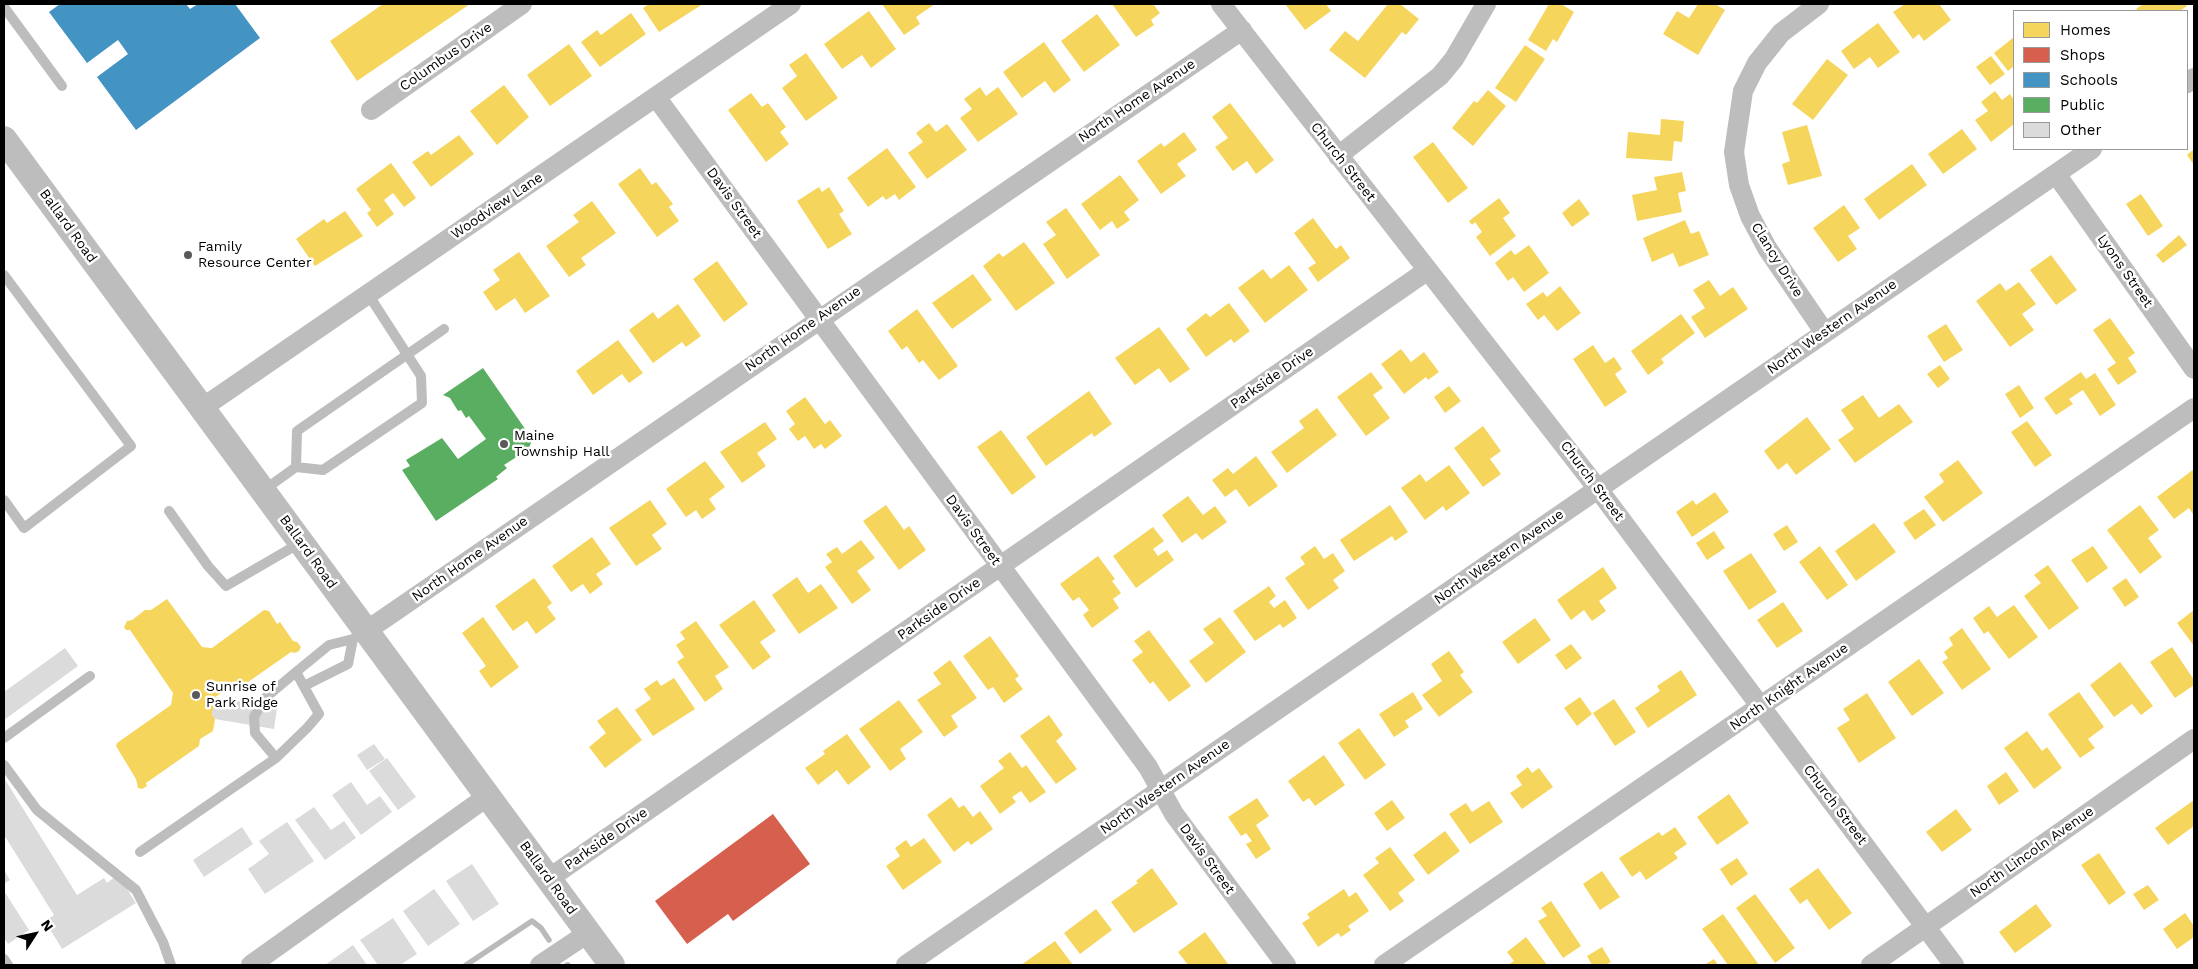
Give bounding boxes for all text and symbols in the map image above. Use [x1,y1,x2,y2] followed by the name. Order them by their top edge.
[2013,10,2188,150] legend
[397,19,495,95] street label: Columbus Drive
[2060,21,2111,39] text: Homes
[2060,46,2105,64] text: Shops
[1075,56,1199,146] street label: North Home Avenue
[2060,71,2118,89] text: Schools
[2060,96,2105,114] text: Public
[1307,119,1379,205] street label: Church Street
[2060,121,2102,139] text: Other
[703,164,765,242] street label: Davis Street
[448,169,546,243] street label: Woodview Lane
[36,186,100,266] street label: Ballard Road
[1747,220,1807,300] street label: Clancy Drive
[2094,231,2156,311] street label: Lyons Street
[198,239,312,272] place label: Family Resource Center
[182,249,194,261] marker: Family Resource Center
[1764,276,1900,378] street label: North Western Avenue
[742,283,864,375] street label: North Home Avenue
[1227,343,1317,413] street label: Parkside Drive
[514,428,609,461] place label: Maine Township Hall
[498,438,510,450] marker: Maine Township Hall
[1556,438,1628,524] street label: Church Street
[942,491,1004,569] street label: Davis Street
[1431,506,1567,608] street label: North Western Avenue
[276,512,340,592] street label: Ballard Road
[409,513,531,605] street label: North Home Avenue
[894,574,984,644] street label: Parkside Drive
[1726,640,1852,734] street label: North Knight Avenue
[206,679,278,712] place label: Sunrise of Park Ridge
[190,689,202,701] marker: Sunrise of Park Ridge
[1097,736,1233,838] street label: North Western Avenue
[1799,762,1871,848] street label: Church Street
[1967,803,2097,901] street label: North Lincoln Avenue
[561,804,651,874] street label: Parkside Drive
[1176,820,1238,898] street label: Davis Street
[516,838,580,918] street label: Ballard Road
[10,909,60,959] north arrow
[38,917,57,934] text: N

